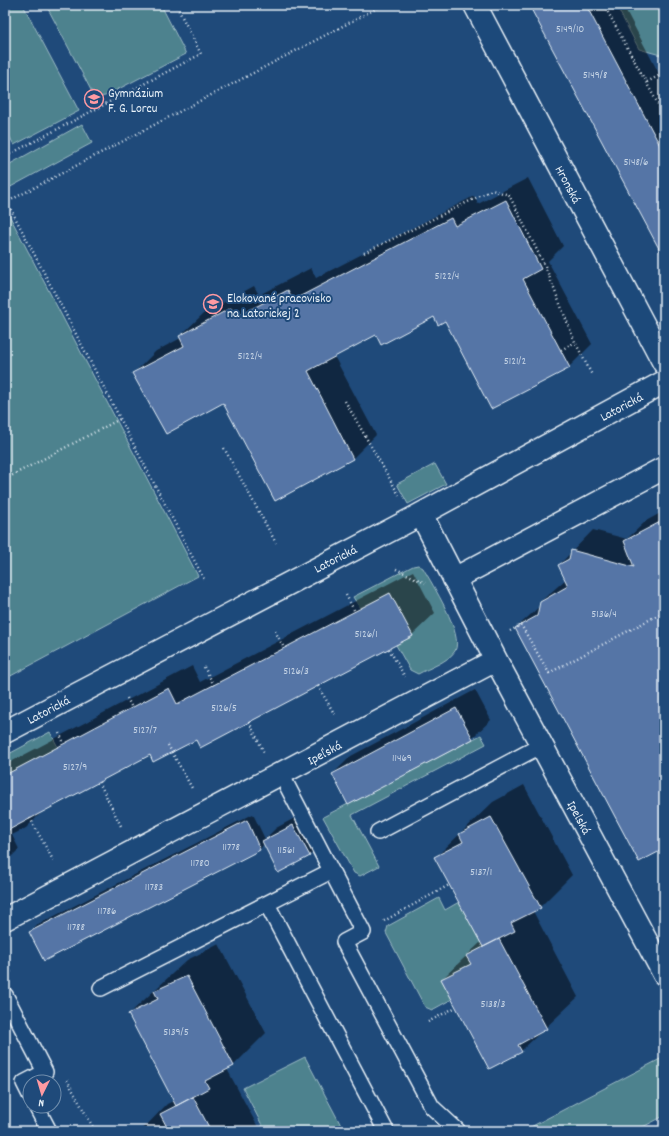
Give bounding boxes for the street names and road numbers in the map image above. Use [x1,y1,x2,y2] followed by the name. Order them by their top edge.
[549,163,585,208] street label: Hronská
[597,389,647,427] street label: Latorická
[311,541,362,579] street label: Latorická
[24,692,74,730] street label: Latorická
[305,737,346,771] street label: Ipeľská
[561,798,595,839] street label: Ipelská

